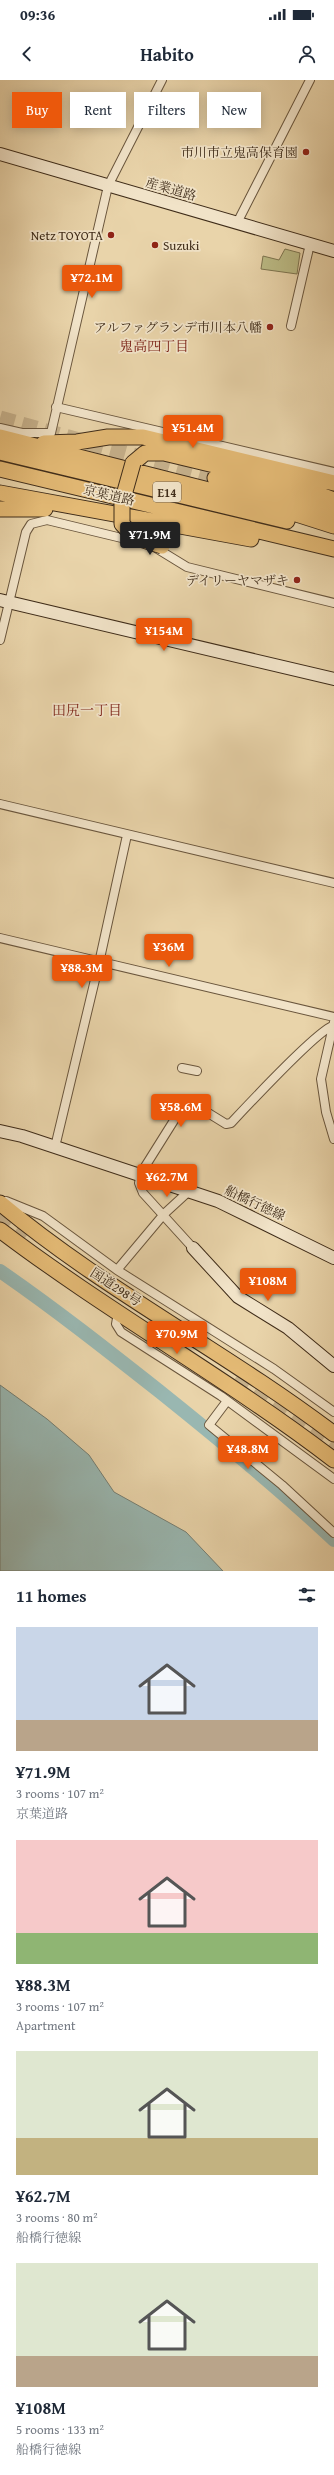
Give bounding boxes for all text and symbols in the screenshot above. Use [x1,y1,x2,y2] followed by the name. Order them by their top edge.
[20,4,55,25] text: 09:36
[140,41,194,68] text: Habito
[16,43,38,65] icon: back
[296,43,318,65] icon: person
[12,92,62,128] chip: Buy
[70,92,126,128] chip: Rent
[134,92,199,128] chip: Filters
[207,92,261,128] chip: New
[181,143,298,162] place label: 市川市立鬼高保育園
[301,147,311,157] marker: 市川市立鬼高保育園
[143,173,199,205] street label: 産業道路
[31,226,103,245] place label: Netz TOYOTA
[106,230,116,240] marker: Netz TOYOTA
[163,236,200,255] place label: Suzuki
[150,240,160,250] marker: Suzuki
[59,265,125,299] pin: ¥72.1M
[71,268,113,287] text: ¥72.1M
[94,318,262,337] place label: アルファグランデ市川本八幡
[265,322,275,332] marker: アルファグランデ市川本八幡
[119,336,189,356] district label: 鬼高四丁目
[160,415,226,449] pin: ¥51.4M
[172,418,214,437] text: ¥51.4M
[82,480,136,510] street label: 京葉道路
[153,482,181,502] road number: E14
[117,522,183,556] pin: ¥71.9M
[129,525,171,544] text: ¥71.9M
[186,571,289,590] place label: デイリーヤマザキ
[292,575,302,585] marker: デイリーヤマザキ
[136,618,192,652] pin: ¥154M
[145,621,183,640] text: ¥154M
[52,700,122,720] district label: 田尻一丁目
[145,934,193,968] pin: ¥36M
[153,937,185,956] text: ¥36M
[49,955,115,989] pin: ¥88.3M
[61,958,103,977] text: ¥88.3M
[148,1094,214,1128] pin: ¥58.6M
[160,1097,202,1116] text: ¥58.6M
[134,1164,200,1198] pin: ¥62.7M
[146,1167,188,1186] text: ¥62.7M
[222,1181,288,1225] street label: 船橋行徳線
[87,1263,145,1311] street label: 国道298号
[240,1268,296,1302] pin: ¥108M
[249,1271,287,1290] text: ¥108M
[144,1321,210,1355] pin: ¥70.9M
[156,1324,198,1343] text: ¥70.9M
[215,1436,281,1470] pin: ¥48.8M
[227,1439,269,1458] text: ¥48.8M
[16,1583,87,1608] text: 11 homes
[296,1584,318,1606] icon: filters
[131,1653,203,1725] icon: home
[16,1759,71,1784] text: ¥71.9M
[16,1784,104,1803] text: 3 rooms · 107 m²
[16,1804,68,1823] text: 京葉道路
[131,1866,203,1938] icon: home
[16,1972,71,1997] text: ¥88.3M
[16,1997,104,2016] text: 3 rooms · 107 m²
[16,2016,76,2035] text: Apartment
[131,2077,203,2149] icon: home
[16,2183,71,2208] text: ¥62.7M
[16,2208,98,2227] text: 3 rooms · 80 m²
[16,2228,81,2247] text: 船橋行徳線
[131,2289,203,2361] icon: home
[16,2395,66,2420] text: ¥108M
[16,2420,104,2439] text: 5 rooms · 133 m²
[16,2440,81,2459] text: 船橋行徳線

